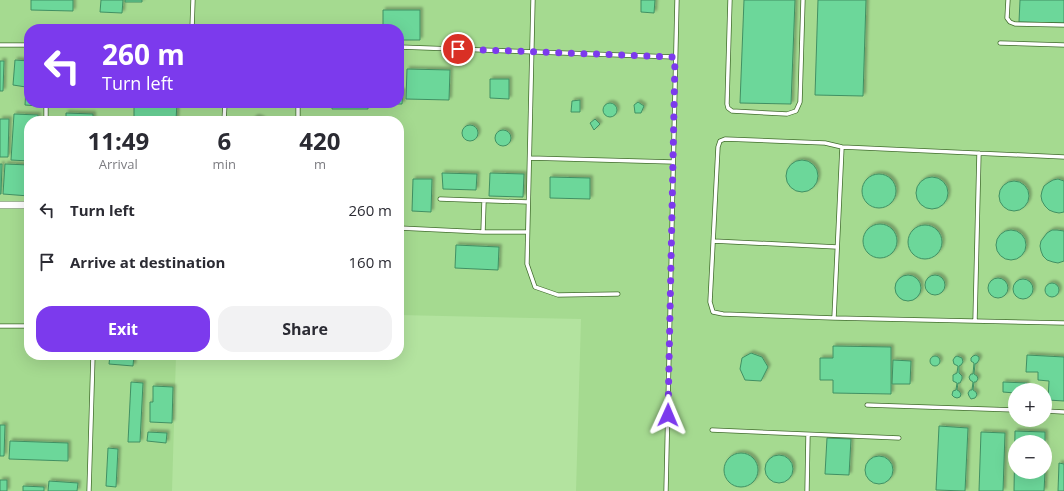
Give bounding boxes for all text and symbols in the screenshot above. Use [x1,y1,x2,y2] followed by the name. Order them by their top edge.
[441,32,475,66] pin
[102,35,185,73] text: 260 m
[447,38,469,60] icon: arrive
[36,40,88,92] icon: left
[102,71,173,95] text: Turn left
[87,124,149,157] text: 11:49
[217,124,231,157] text: 6
[299,124,341,157] text: 420
[99,155,138,173] text: Arrival
[213,155,236,173] text: min
[314,155,326,173] text: m
[36,199,58,221] icon: left
[70,200,135,220] text: Turn left
[348,200,392,220] text: 260 m
[36,251,58,273] icon: arrive
[70,252,225,272] text: Arrive at destination
[348,252,392,272] text: 160 m
[36,306,210,352] button: Exit
[218,306,392,352] button: Share
[1008,383,1052,479] map controls
[1008,383,1052,427] button: +
[647,394,689,436] position arrow
[1008,435,1052,479] button: −

